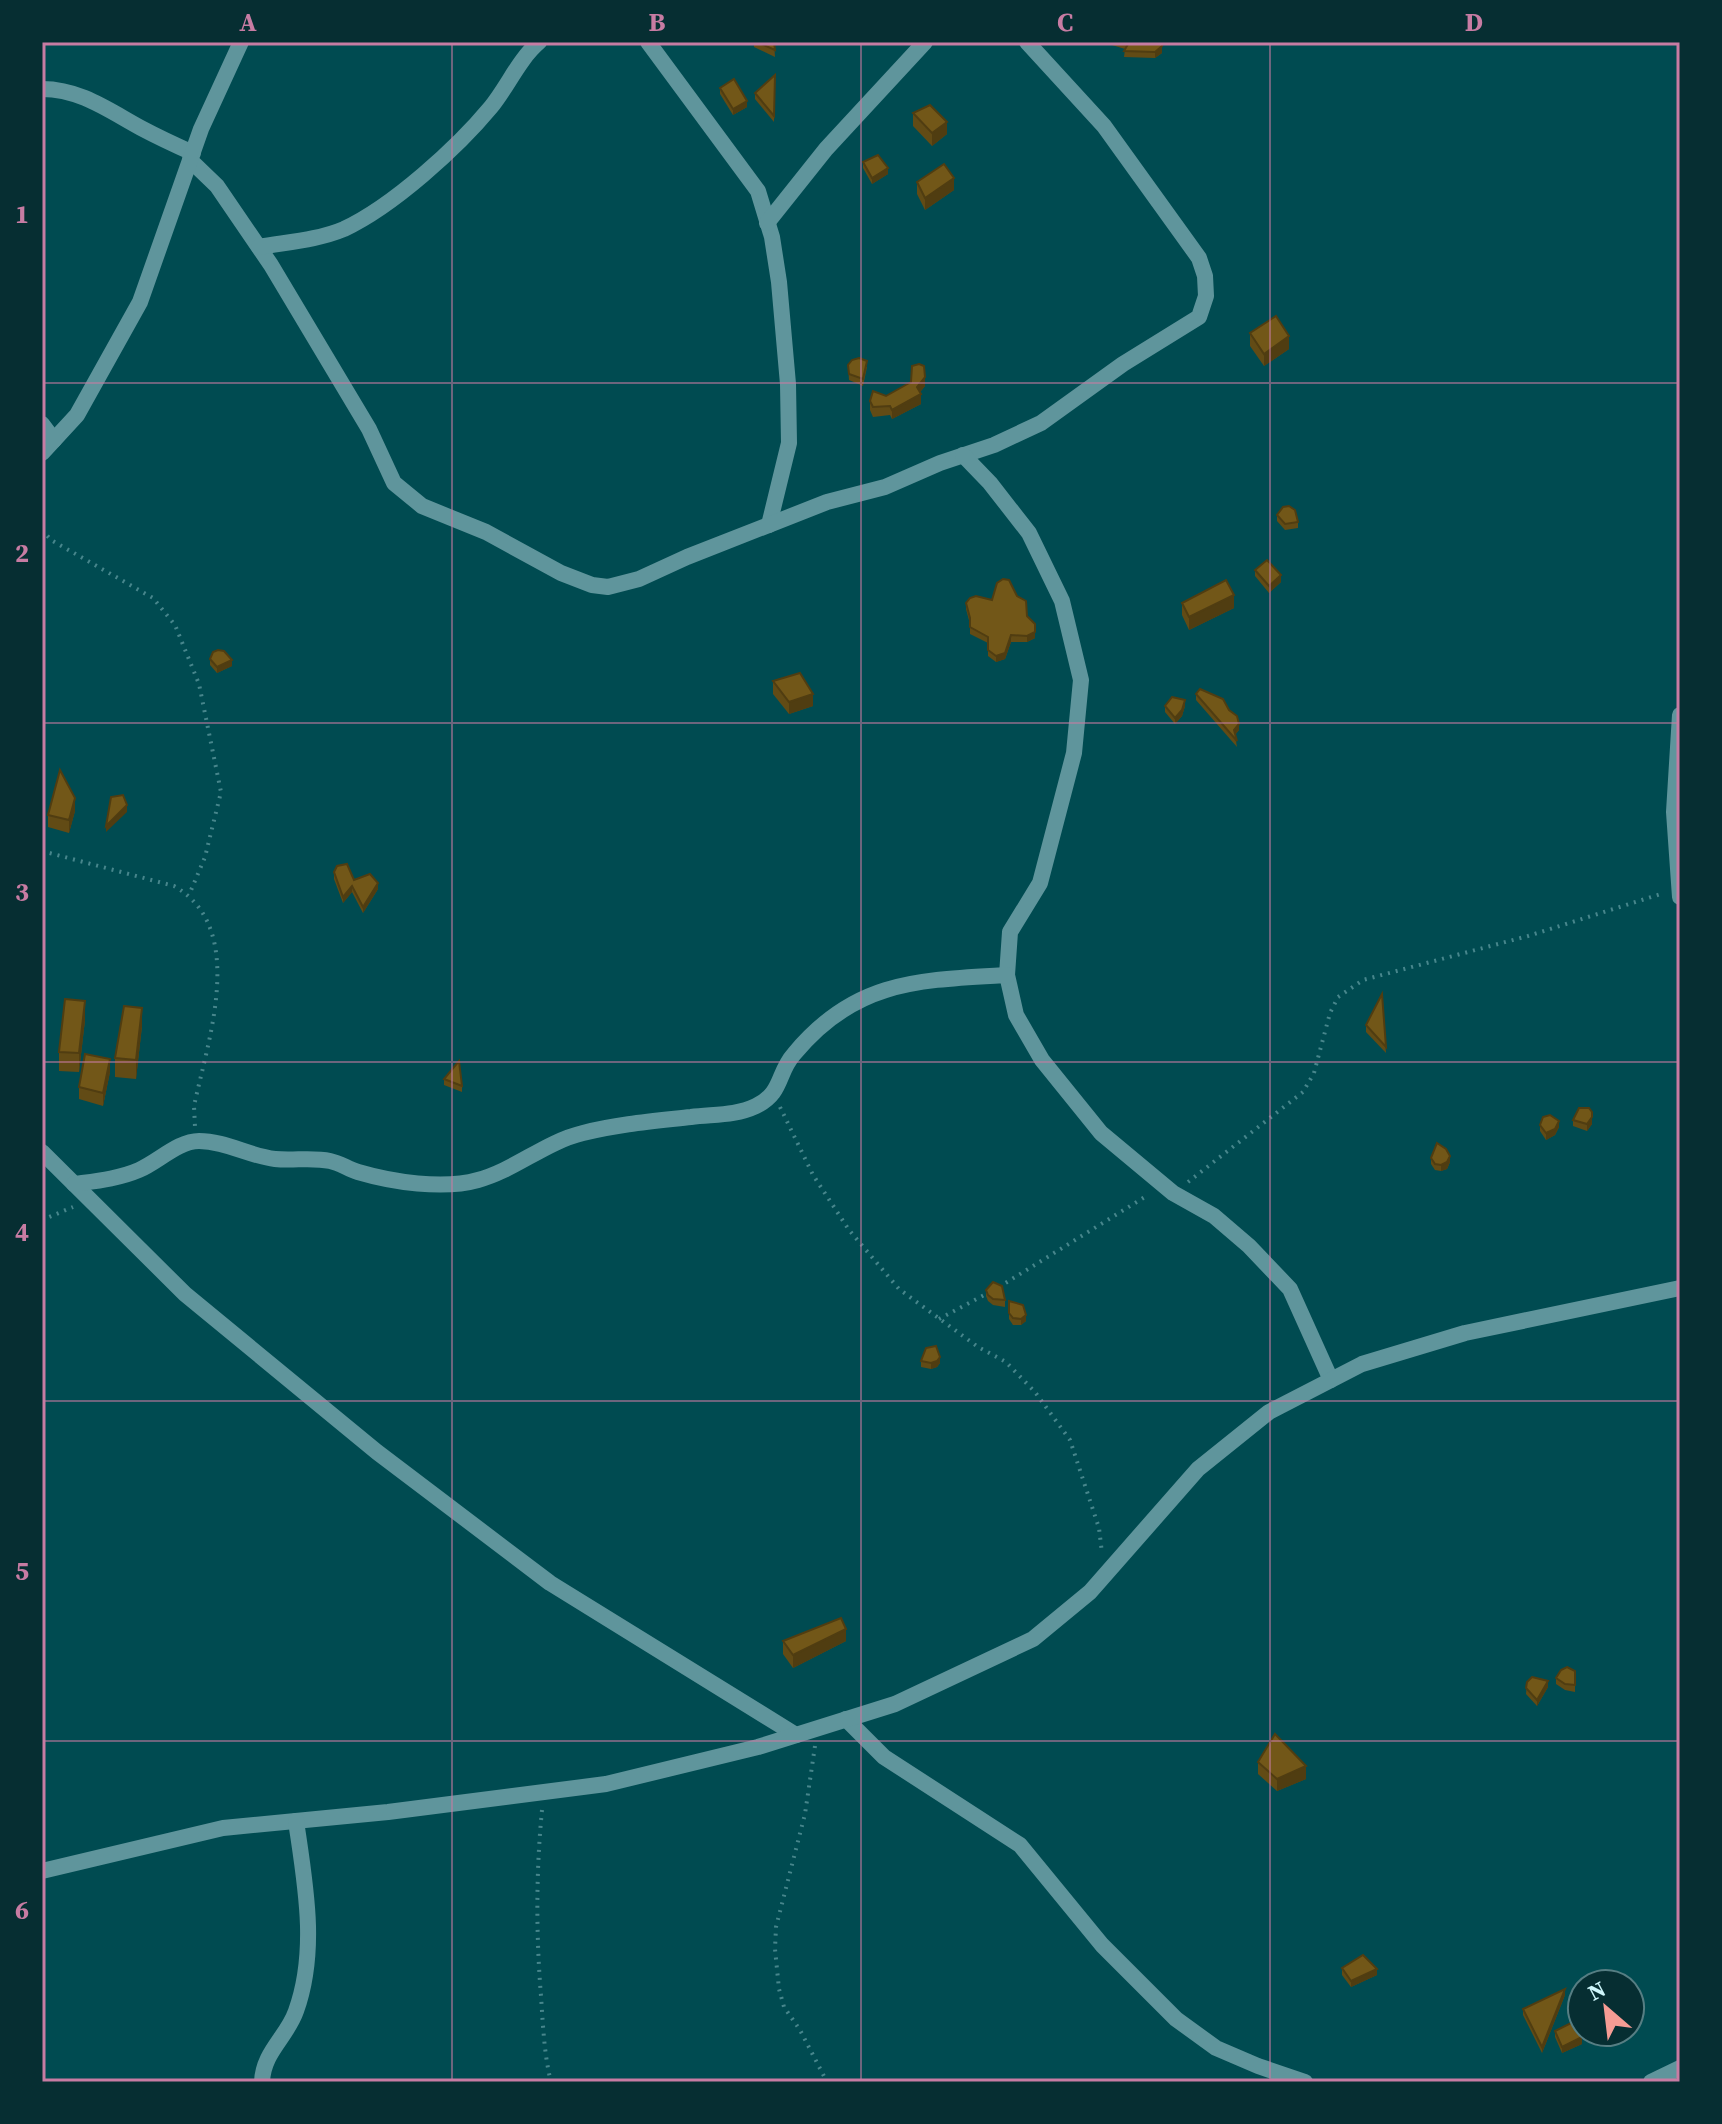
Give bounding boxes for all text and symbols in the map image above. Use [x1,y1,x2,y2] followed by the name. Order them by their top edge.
[239,4,257,40] text: A
[649,4,666,40] text: B
[1057,4,1073,40] text: C
[1465,4,1483,40] text: D
[15,196,29,232] text: 1
[15,535,29,571] text: 2
[15,874,29,910] text: 3
[15,1214,29,1250] text: 4
[15,1553,29,1589] text: 5
[15,1892,29,1928] text: 6
[1566,1968,1646,2048] north arrow
[1582,1973,1611,2007] text: N

